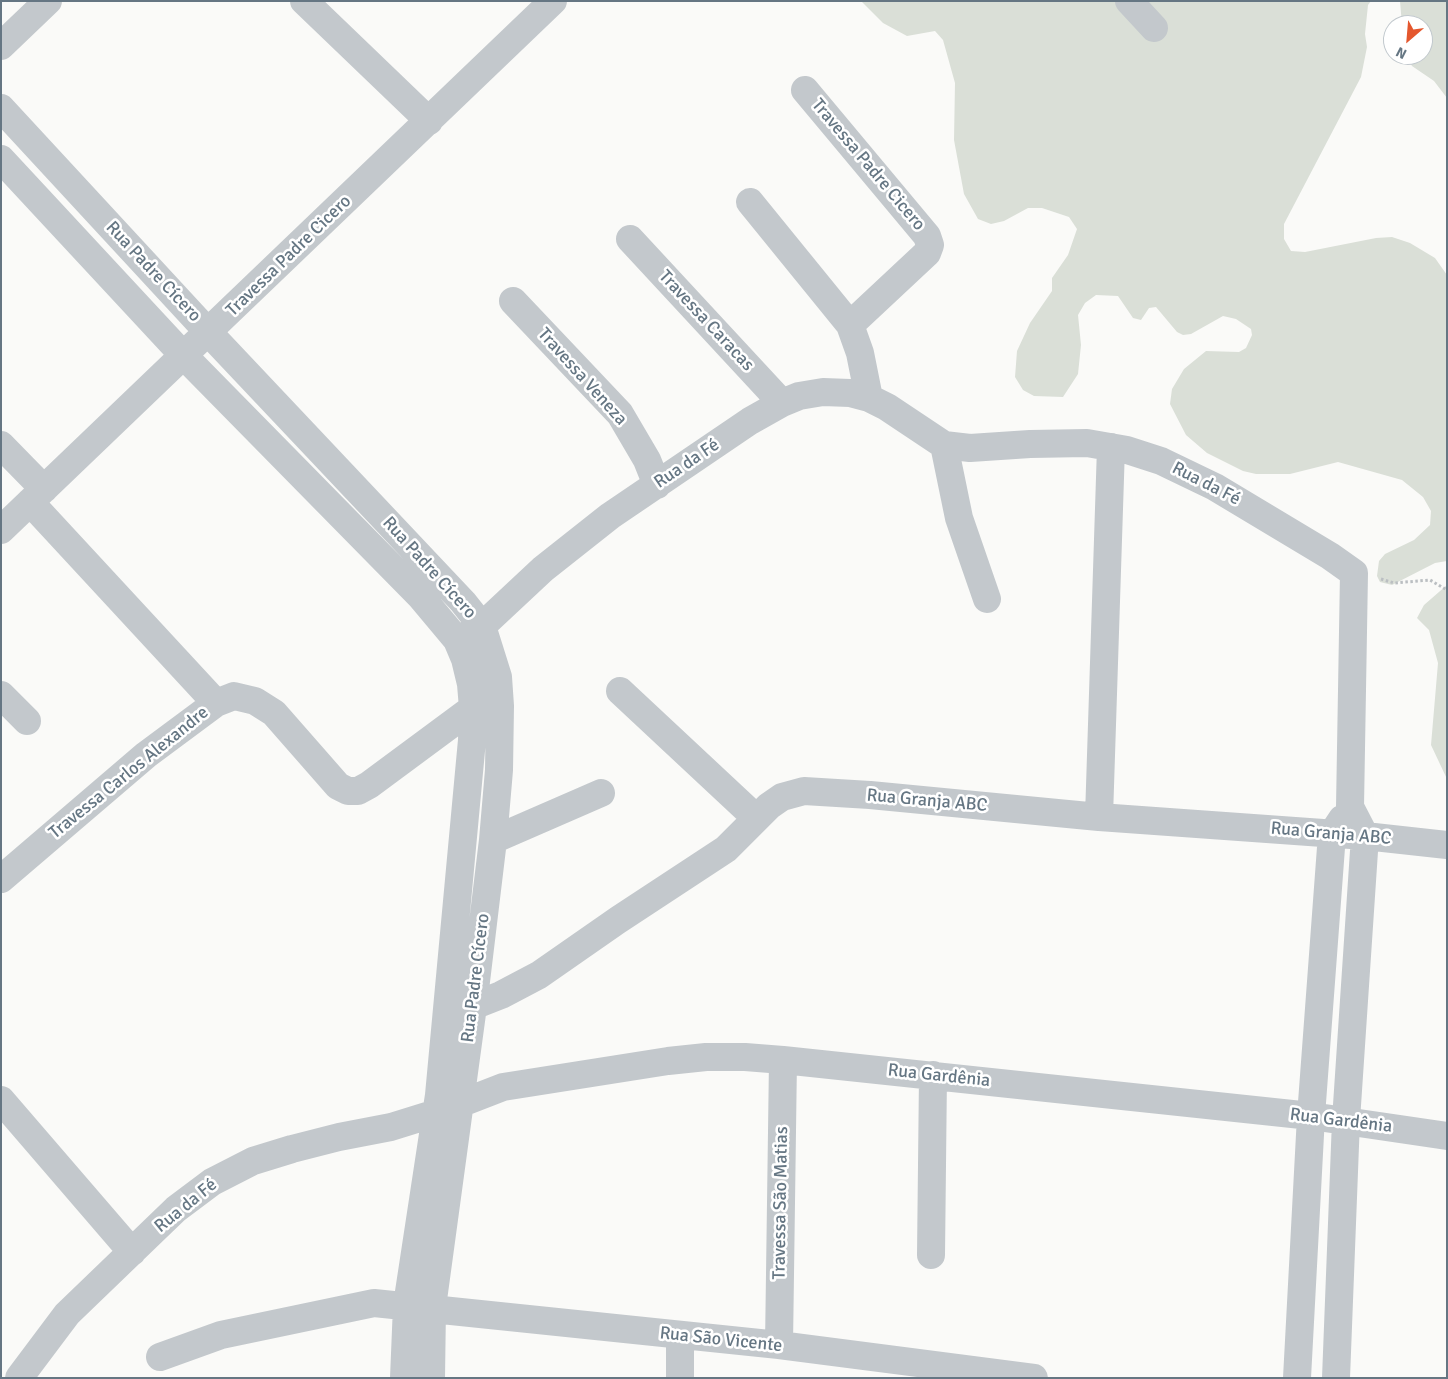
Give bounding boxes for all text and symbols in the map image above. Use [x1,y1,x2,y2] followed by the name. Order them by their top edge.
[1383,15,1433,65] north arrow
[1393,43,1410,63] text: N
[807,95,929,235] street label: Travessa Padre Cicero
[222,191,356,321] street label: Travessa Padre Cicero
[101,217,205,327] street label: Rua Padre Cícero
[654,266,758,376] street label: Travessa Caracas
[533,324,631,430] street label: Travessa Veneza
[650,434,724,494] street label: Rua da Fé
[1168,458,1244,510] street label: Rua da Fé
[378,513,480,623] street label: Rua Padre Cícero
[45,702,213,844] street label: Travessa Carlos Alexandre
[866,785,988,817] street label: Rua Granja ABC
[1270,818,1392,850] street label: Rua Granja ABC
[457,912,495,1044] street label: Rua Padre Cícero
[887,1060,991,1092] street label: Rua Gardênia
[1289,1104,1393,1138] street label: Rua Gardênia
[769,1126,793,1280] street label: Travessa São Matias
[151,1174,221,1238] street label: Rua da Fé
[659,1323,783,1357] street label: Rua São Vicente

